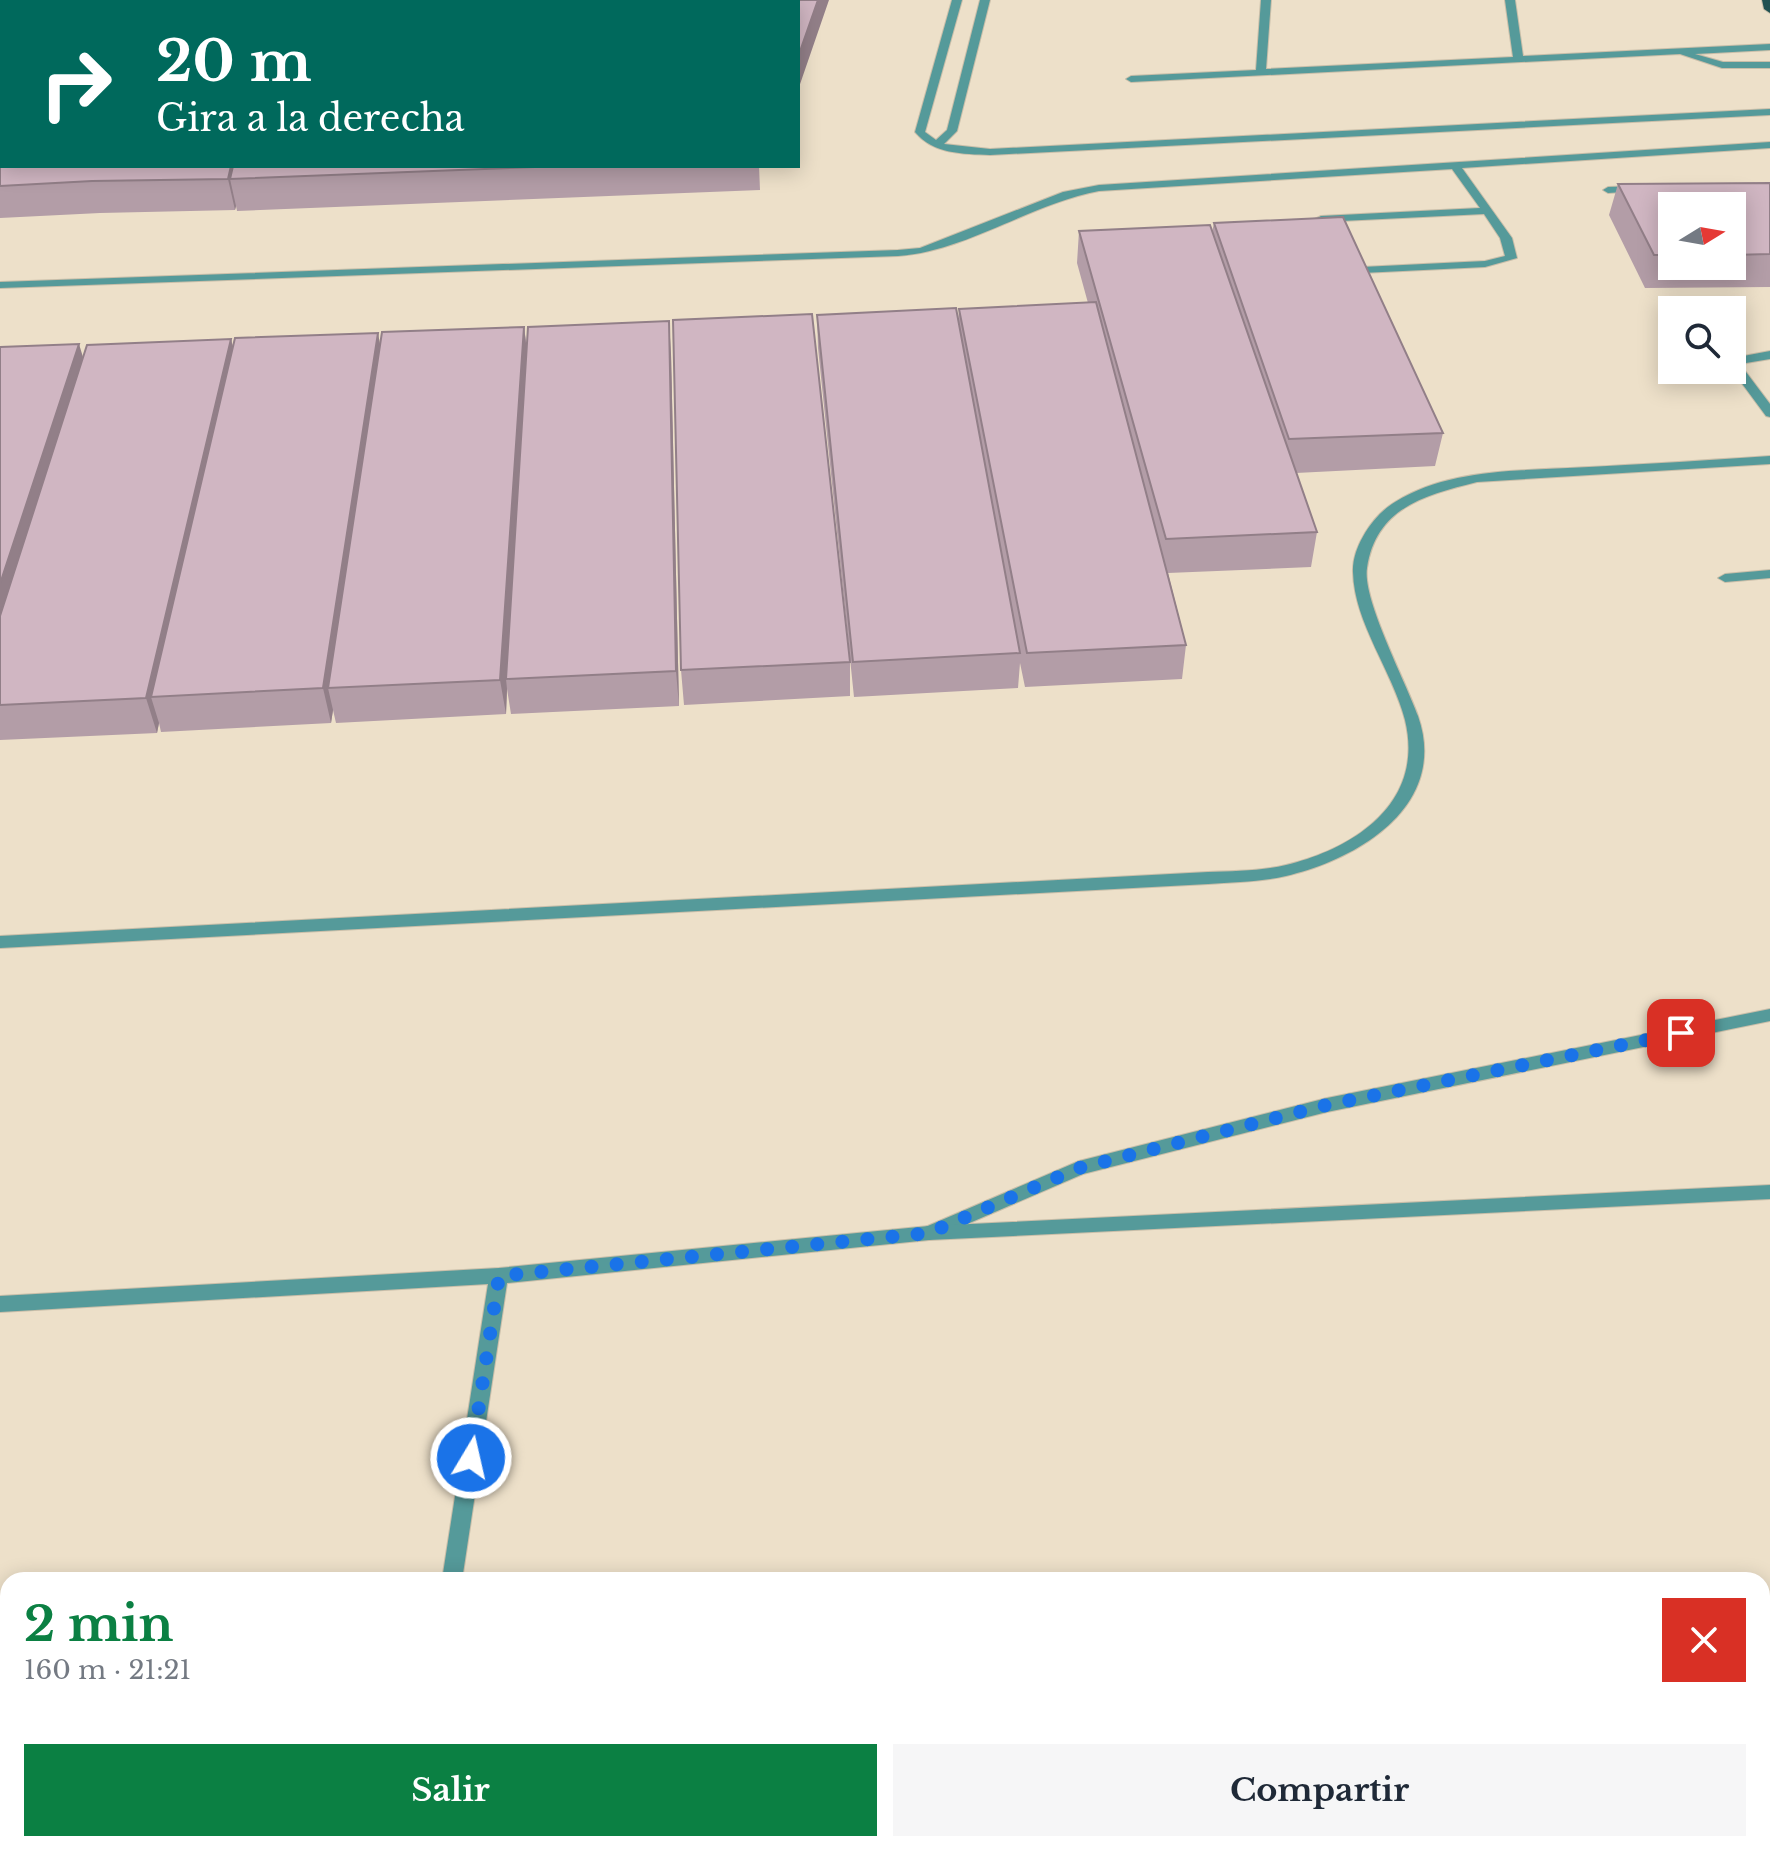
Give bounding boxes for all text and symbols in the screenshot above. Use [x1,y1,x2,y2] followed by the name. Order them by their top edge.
[156,27,312,96] text: 20 m
[24,32,128,136] icon: right
[156,96,464,141] text: Gira a la derecha
[1658,192,1746,280] north arrow
[1658,192,1746,384] map controls
[1658,296,1746,384] button: search
[1647,999,1715,1067] pin
[1659,1011,1703,1055] icon: arrive
[429,1416,513,1500] position arrow
[24,1594,173,1654] text: 2 min
[1662,1598,1746,1682] button: close
[24,1654,191,1686] text: 160 m · 21:21
[24,1744,877,1836] button: Salir
[893,1744,1746,1836] button: Compartir

